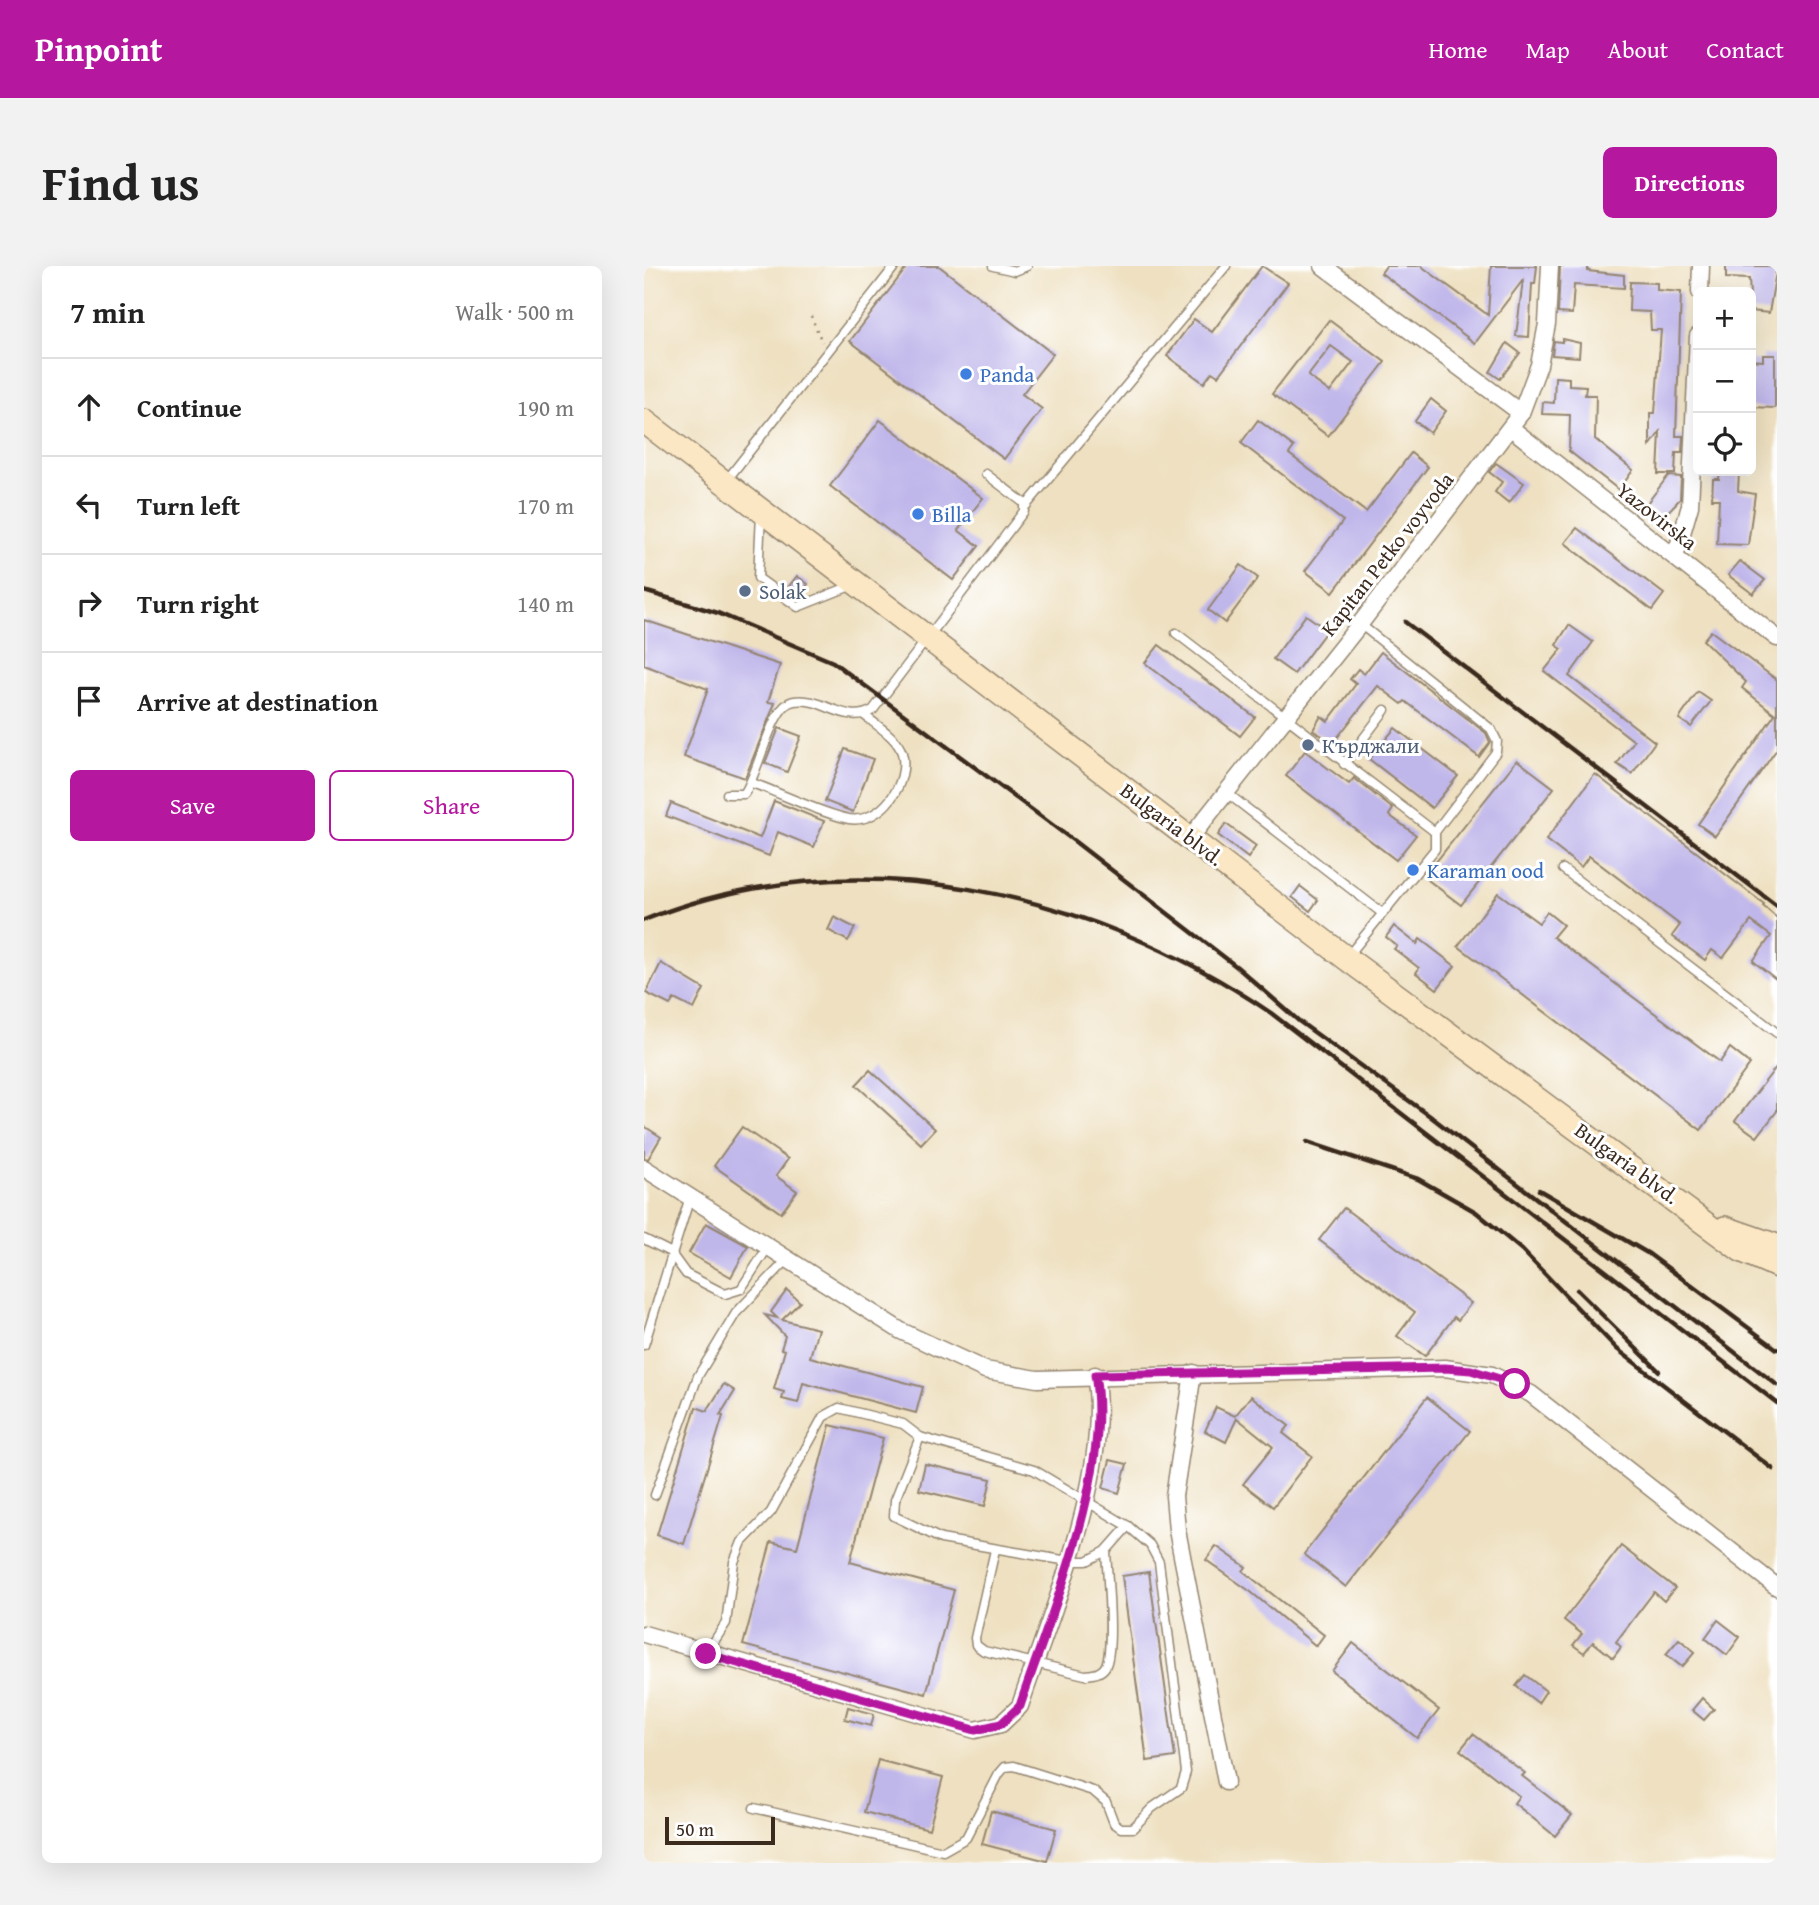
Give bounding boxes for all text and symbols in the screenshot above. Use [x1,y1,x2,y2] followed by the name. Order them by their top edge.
[35,25,162,73] text: Pinpoint
[1429,32,1488,67] text: Home
[1526,32,1570,67] text: Map
[1608,32,1668,67] text: About
[1706,32,1784,67] text: Contact
[42,146,200,218] text: Find us
[1603,147,1777,218] button: Directions
[1693,287,1756,476] map controls
[1693,287,1756,350] button: +
[70,290,145,334] text: 7 min
[455,295,574,328] text: Walk · 500 m
[1693,350,1756,413] button: −
[980,359,1034,390] place label: Panda
[958,366,974,382] marker: Panda
[70,388,108,426] icon: ahead
[137,388,242,427] text: Continue
[517,391,574,424] text: 190 m
[1693,413,1756,476] button: locate
[1313,465,1461,643] street label: Kapitan Petko voyvoda
[1610,475,1704,557] street label: Yazovirska
[70,486,108,524] icon: left
[137,486,240,525] text: Turn left
[517,489,574,522] text: 170 m
[932,499,972,530] place label: Billa
[910,506,926,522] marker: Billa
[759,576,807,607] place label: Solak
[737,583,753,599] marker: Solak
[70,584,108,622] icon: right
[137,584,259,623] text: Turn right
[517,587,574,620] text: 140 m
[70,682,108,720] icon: arrive
[137,682,378,721] text: Arrive at destination
[1322,730,1419,761] place label: Кърджали
[1300,737,1316,753] marker: Кърджали
[70,770,315,841] button: Save
[329,770,574,841] button: Share
[1114,775,1230,873] street label: Bulgaria blvd.
[1427,855,1545,886] place label: Karaman ood
[1405,862,1421,878] marker: Karaman ood
[1568,1115,1686,1211] street label: Bulgaria blvd.
[1499,1368,1530,1399] route start
[690,1638,721,1669] route end
[665,1814,775,1846] scale bar
[676,1815,714,1843] text: 50 m

